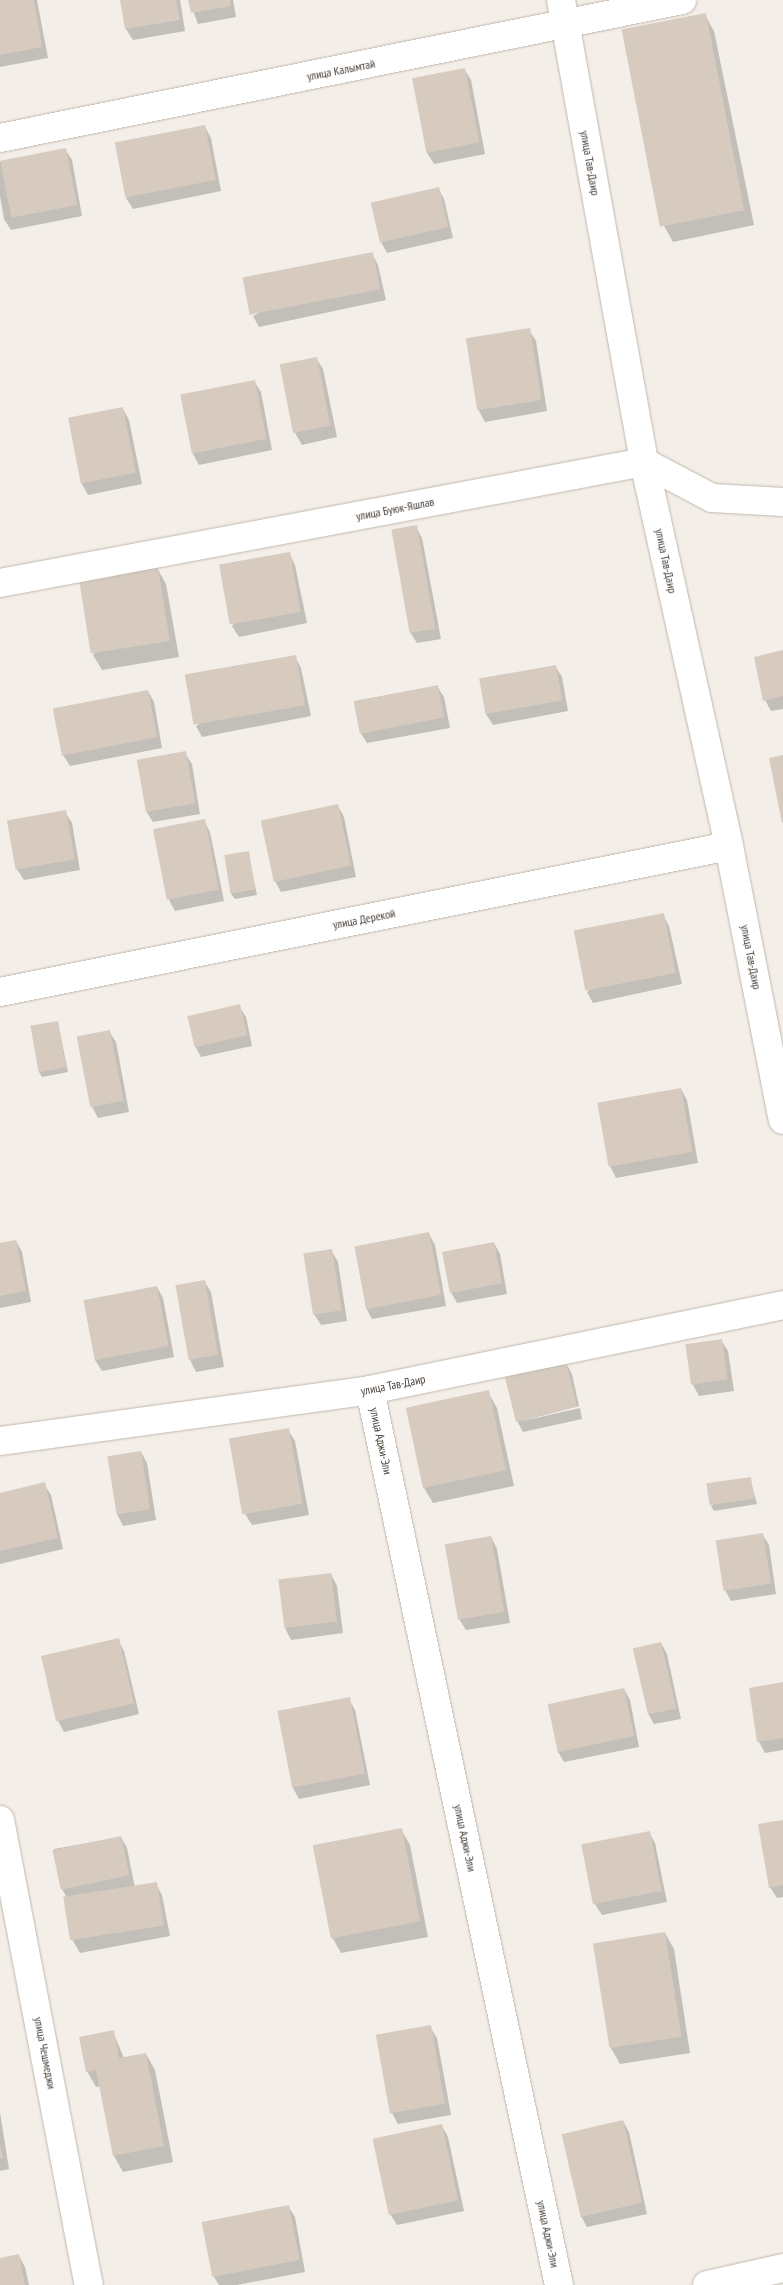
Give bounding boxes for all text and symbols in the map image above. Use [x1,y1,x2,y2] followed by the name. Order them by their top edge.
[306,56,376,84] street label: улица Калымтай
[577,129,603,197] street label: улица Тав-Даир
[355,494,435,524] street label: улица Буюк-Яшлав
[652,527,680,595] street label: улица Тав-Даир
[331,906,397,932] street label: улица Дерекой
[738,923,764,991] street label: улица Тав-Даир
[359,1372,427,1398] street label: улица Тав-Даир
[367,1406,395,1476] street label: улица Аджи-Эли
[451,1803,479,1873] street label: улица Аджи-Эли
[31,2016,59,2090] street label: улица Чешмеджи
[534,2199,562,2269] street label: улица Аджи-Эли

